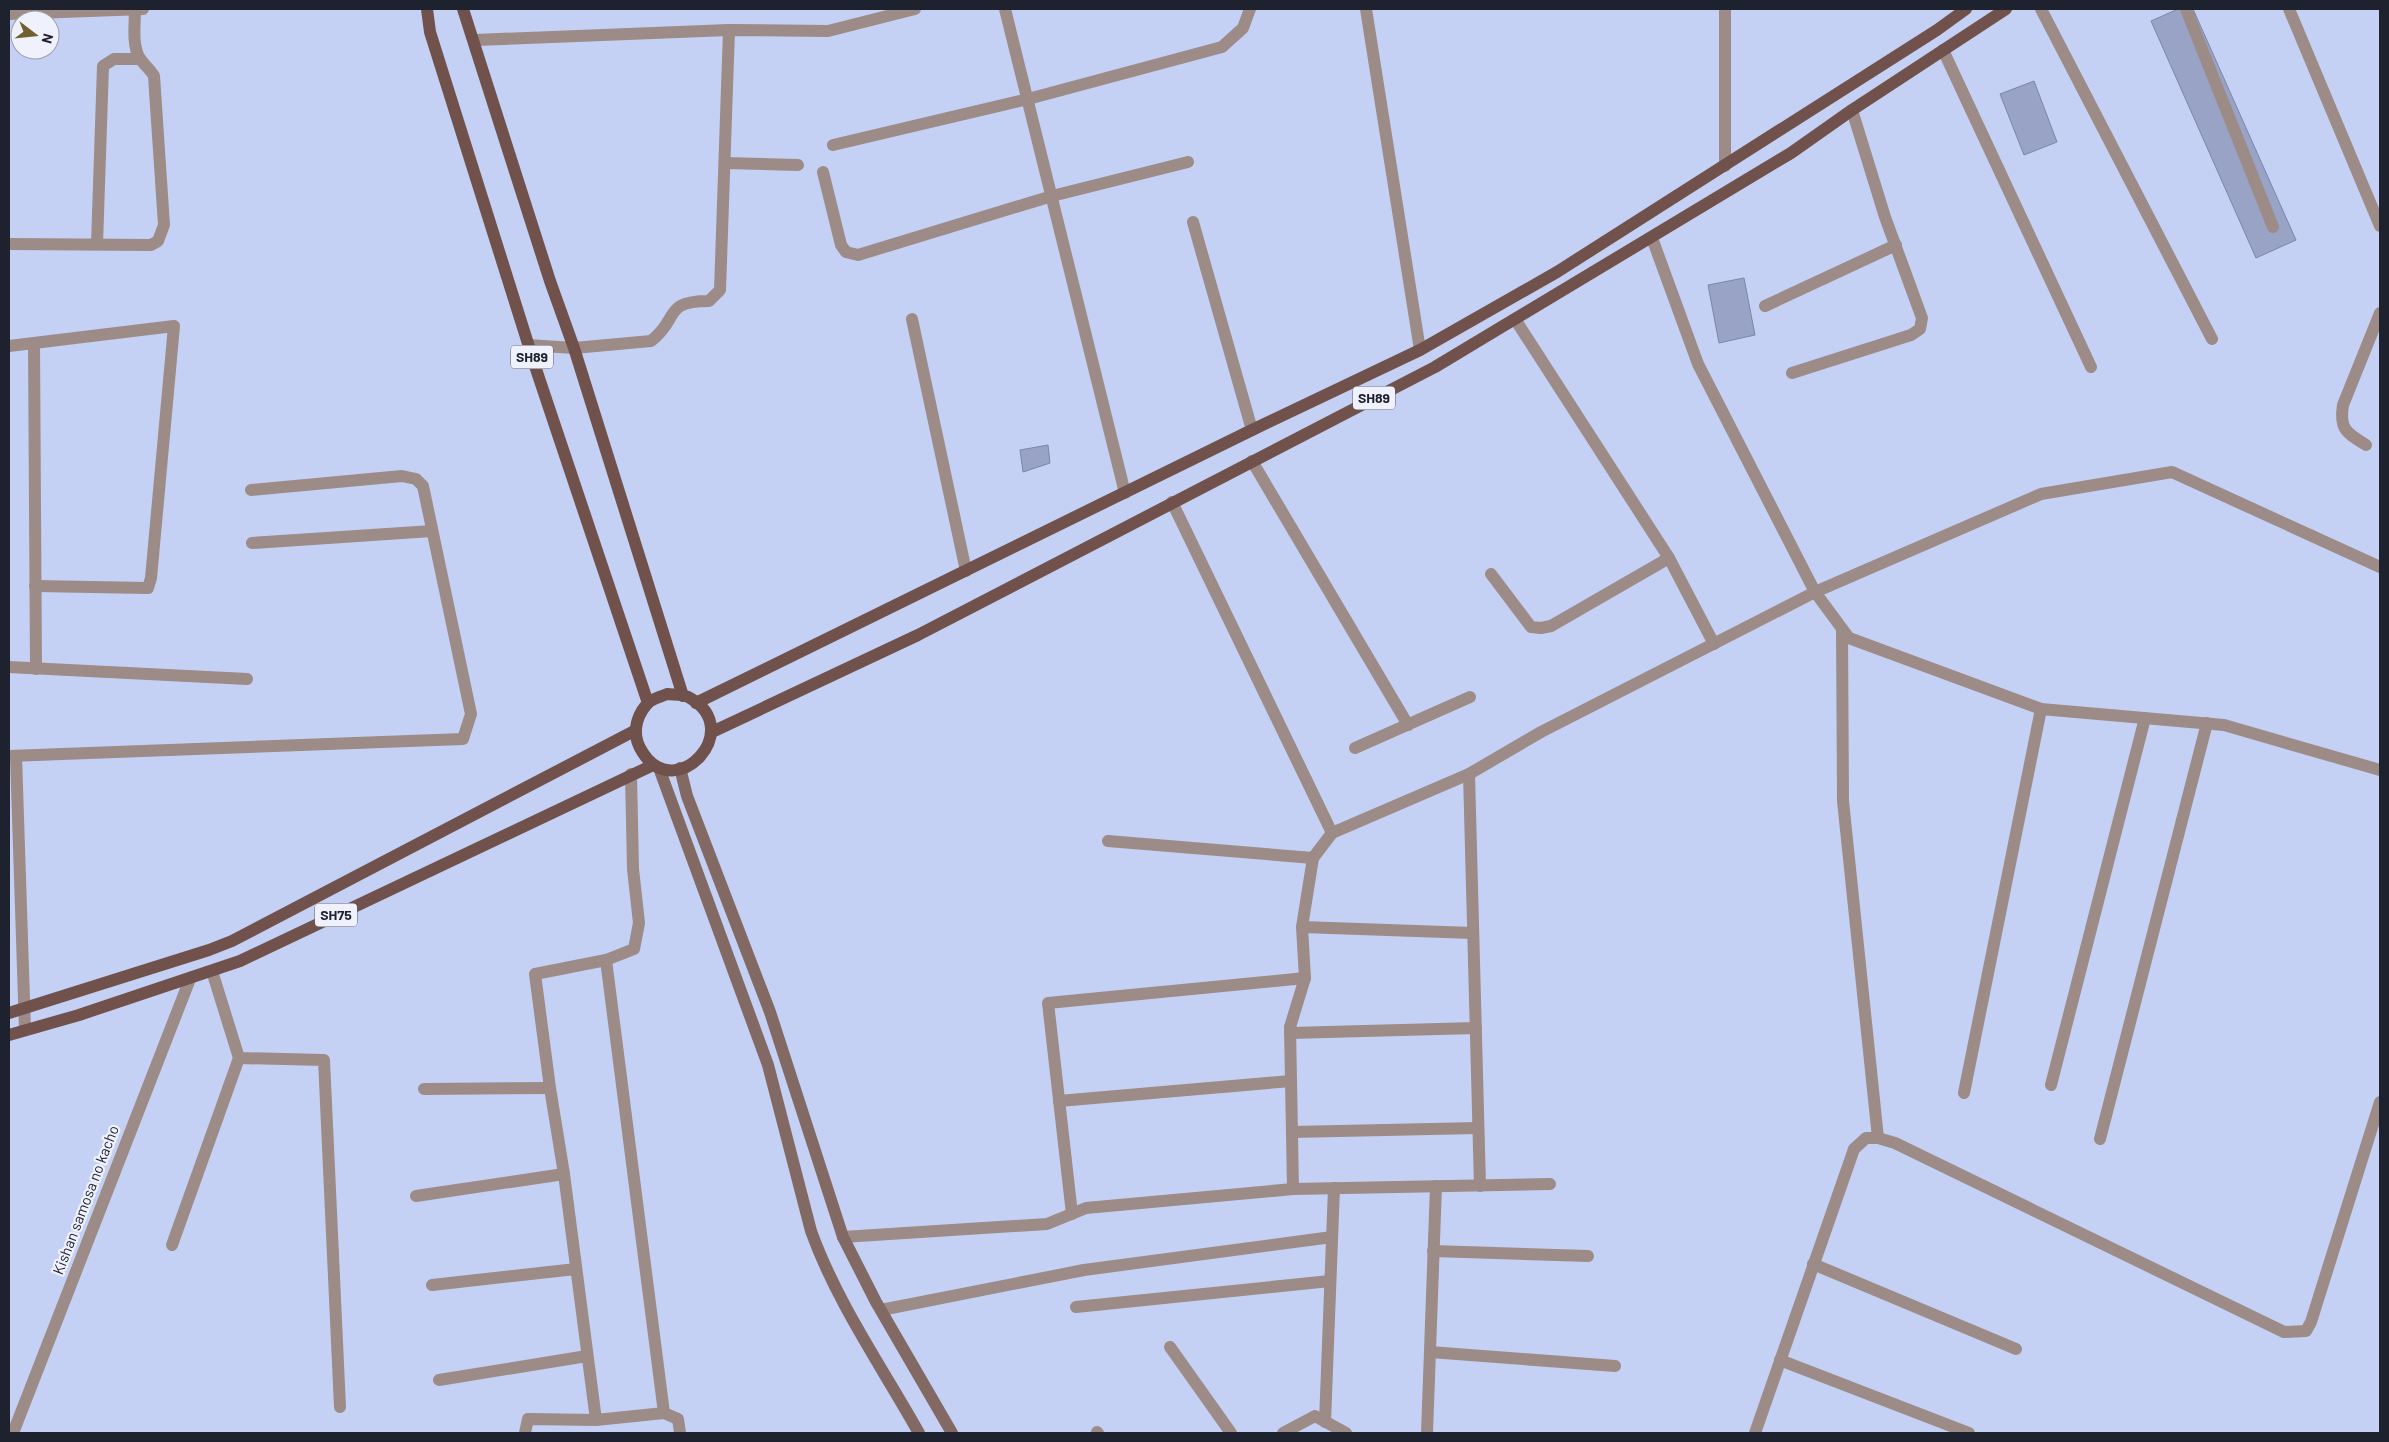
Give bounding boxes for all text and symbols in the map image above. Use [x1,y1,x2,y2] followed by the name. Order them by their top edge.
[10,10,60,60] north arrow
[39,32,57,46] text: N
[511,346,553,368] road number: SH89
[1353,386,1395,409] road number: SH89
[315,904,357,926] road number: SH75
[48,1122,122,1277] street label: Kishan samosa no kacho

